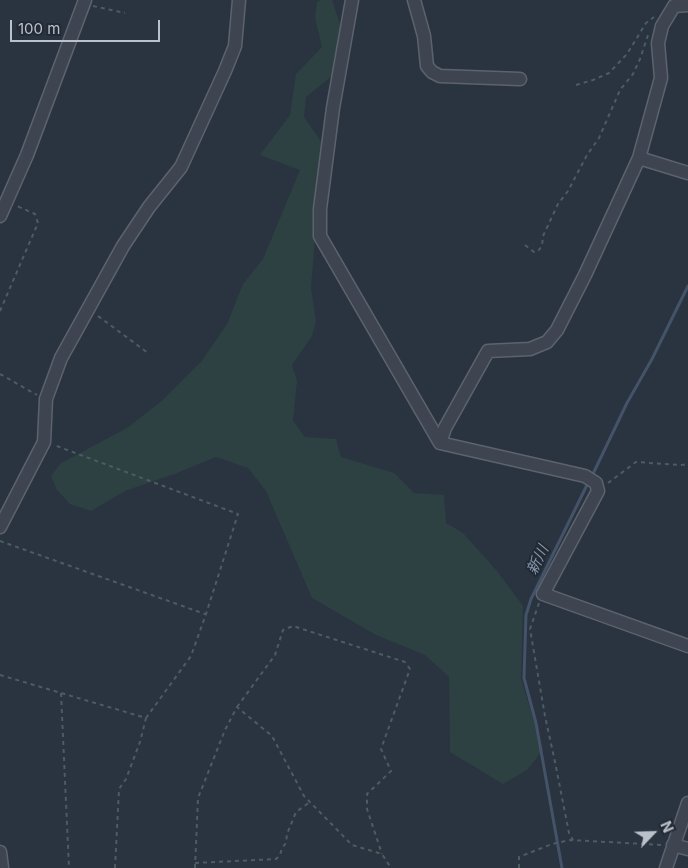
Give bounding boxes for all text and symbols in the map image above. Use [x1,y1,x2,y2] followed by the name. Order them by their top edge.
[12,10,162,42] scale bar
[18,19,60,38] text: 100 m
[523,543,553,577] water label: 新川
[628,808,678,858] north arrow
[657,818,677,835] text: N

